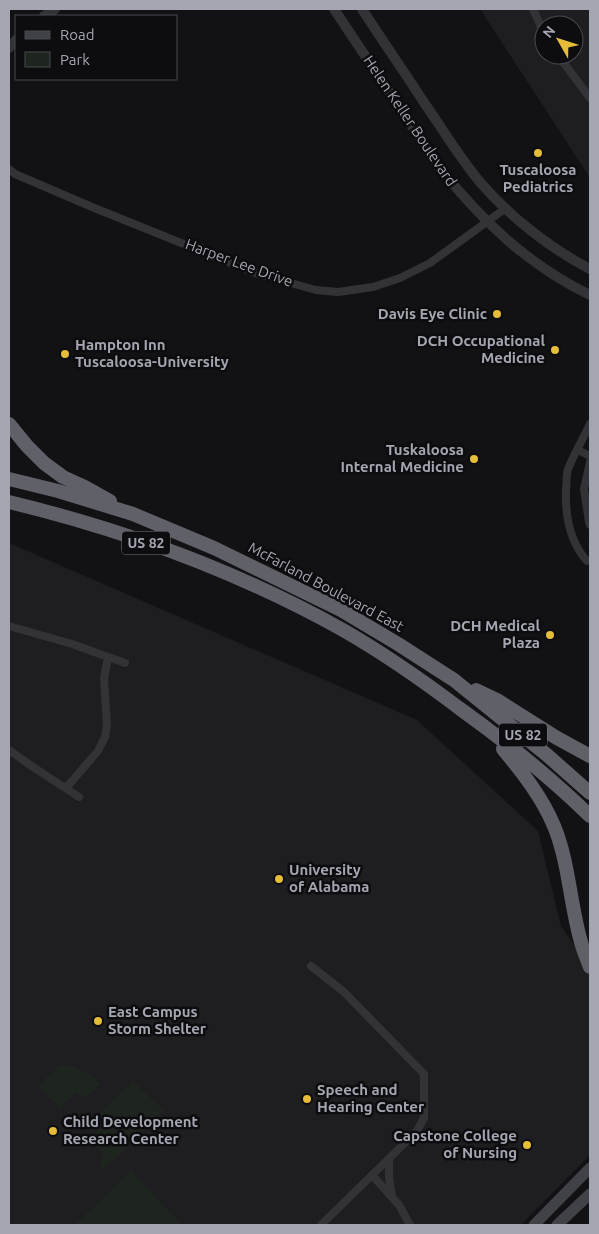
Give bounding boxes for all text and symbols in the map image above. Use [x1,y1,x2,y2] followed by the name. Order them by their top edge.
[15,15,178,80] legend
[534,15,584,65] north arrow
[539,23,558,41] text: N
[60,26,95,43] text: Road
[60,51,90,68] text: Park
[360,52,461,189] street label: Helen Keller Boulevard
[532,147,544,159] marker: Tuscaloosa Pediatrics
[499,161,577,195] place label: Tuscaloosa Pediatrics
[183,235,295,290] street label: Harper Lee Drive
[378,305,487,322] place label: Davis Eye Clinic
[491,308,503,320] marker: Davis Eye Clinic
[417,332,545,366] place label: DCH Occupational Medicine
[75,336,229,370] place label: Hampton Inn Tuscaloosa-University
[549,344,561,356] marker: DCH Occupational Medicine
[59,348,71,360] marker: Hampton Inn Tuscaloosa-University
[341,441,464,475] place label: Tuskaloosa Internal Medicine
[468,453,480,465] marker: Tuskaloosa Internal Medicine
[122,532,170,554] road number: US 82
[246,538,407,635] street label: McFarland Boulevard East
[450,617,540,651] place label: DCH Medical Plaza
[544,629,556,641] marker: DCH Medical Plaza
[499,724,547,746] road number: US 82
[289,861,369,895] place label: University of Alabama
[273,873,285,885] marker: University of Alabama
[108,1003,207,1037] place label: East Campus Storm Shelter
[92,1015,104,1027] marker: East Campus Storm Shelter
[317,1081,425,1115] place label: Speech and Hearing Center
[301,1093,313,1105] marker: Speech and Hearing Center
[63,1113,199,1147] place label: Child Development Research Center
[47,1125,59,1137] marker: Child Development Research Center
[393,1127,517,1161] place label: Capstone College of Nursing
[521,1139,533,1151] marker: Capstone College of Nursing

